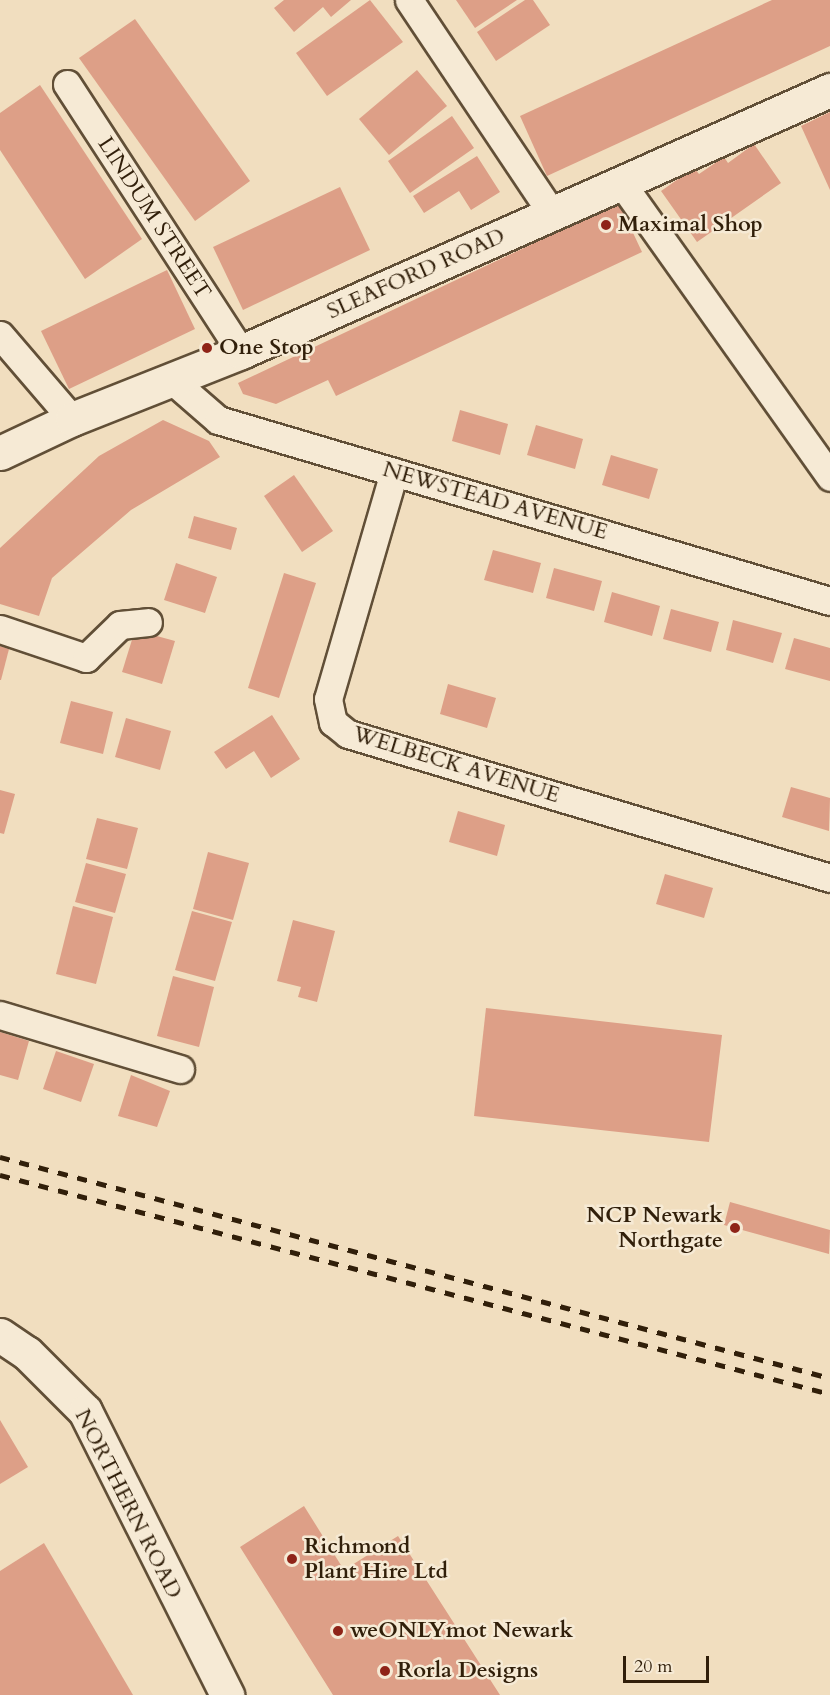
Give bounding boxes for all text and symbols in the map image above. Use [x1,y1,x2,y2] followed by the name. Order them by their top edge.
[92,132,216,304] street label: LINDUM STREET
[618,212,763,238] place label: Maximal Shop
[599,218,613,232] marker: Maximal Shop
[323,223,509,325] street label: SLEAFORD ROAD
[219,335,314,361] place label: One Stop
[200,341,214,355] marker: One Stop
[380,456,610,546] street label: NEWSTEAD AVENUE
[350,721,562,809] street label: WELBECK AVENUE
[586,1202,723,1254] place label: NCP Newark Northgate
[728,1221,742,1235] marker: NCP Newark Northgate
[69,1405,187,1603] street label: NORTHERN ROAD
[304,1533,448,1585] place label: Richmond Plant Hire Ltd
[285,1552,299,1566] marker: Richmond Plant Hire Ltd
[350,1618,573,1644] place label: weONLYmot Newark
[331,1624,345,1638] marker: weONLYmot Newark
[626,1644,712,1682] scale bar
[634,1654,673,1679] text: 20 m
[397,1658,538,1684] place label: Rorla Designs
[378,1664,392,1678] marker: Rorla Designs

